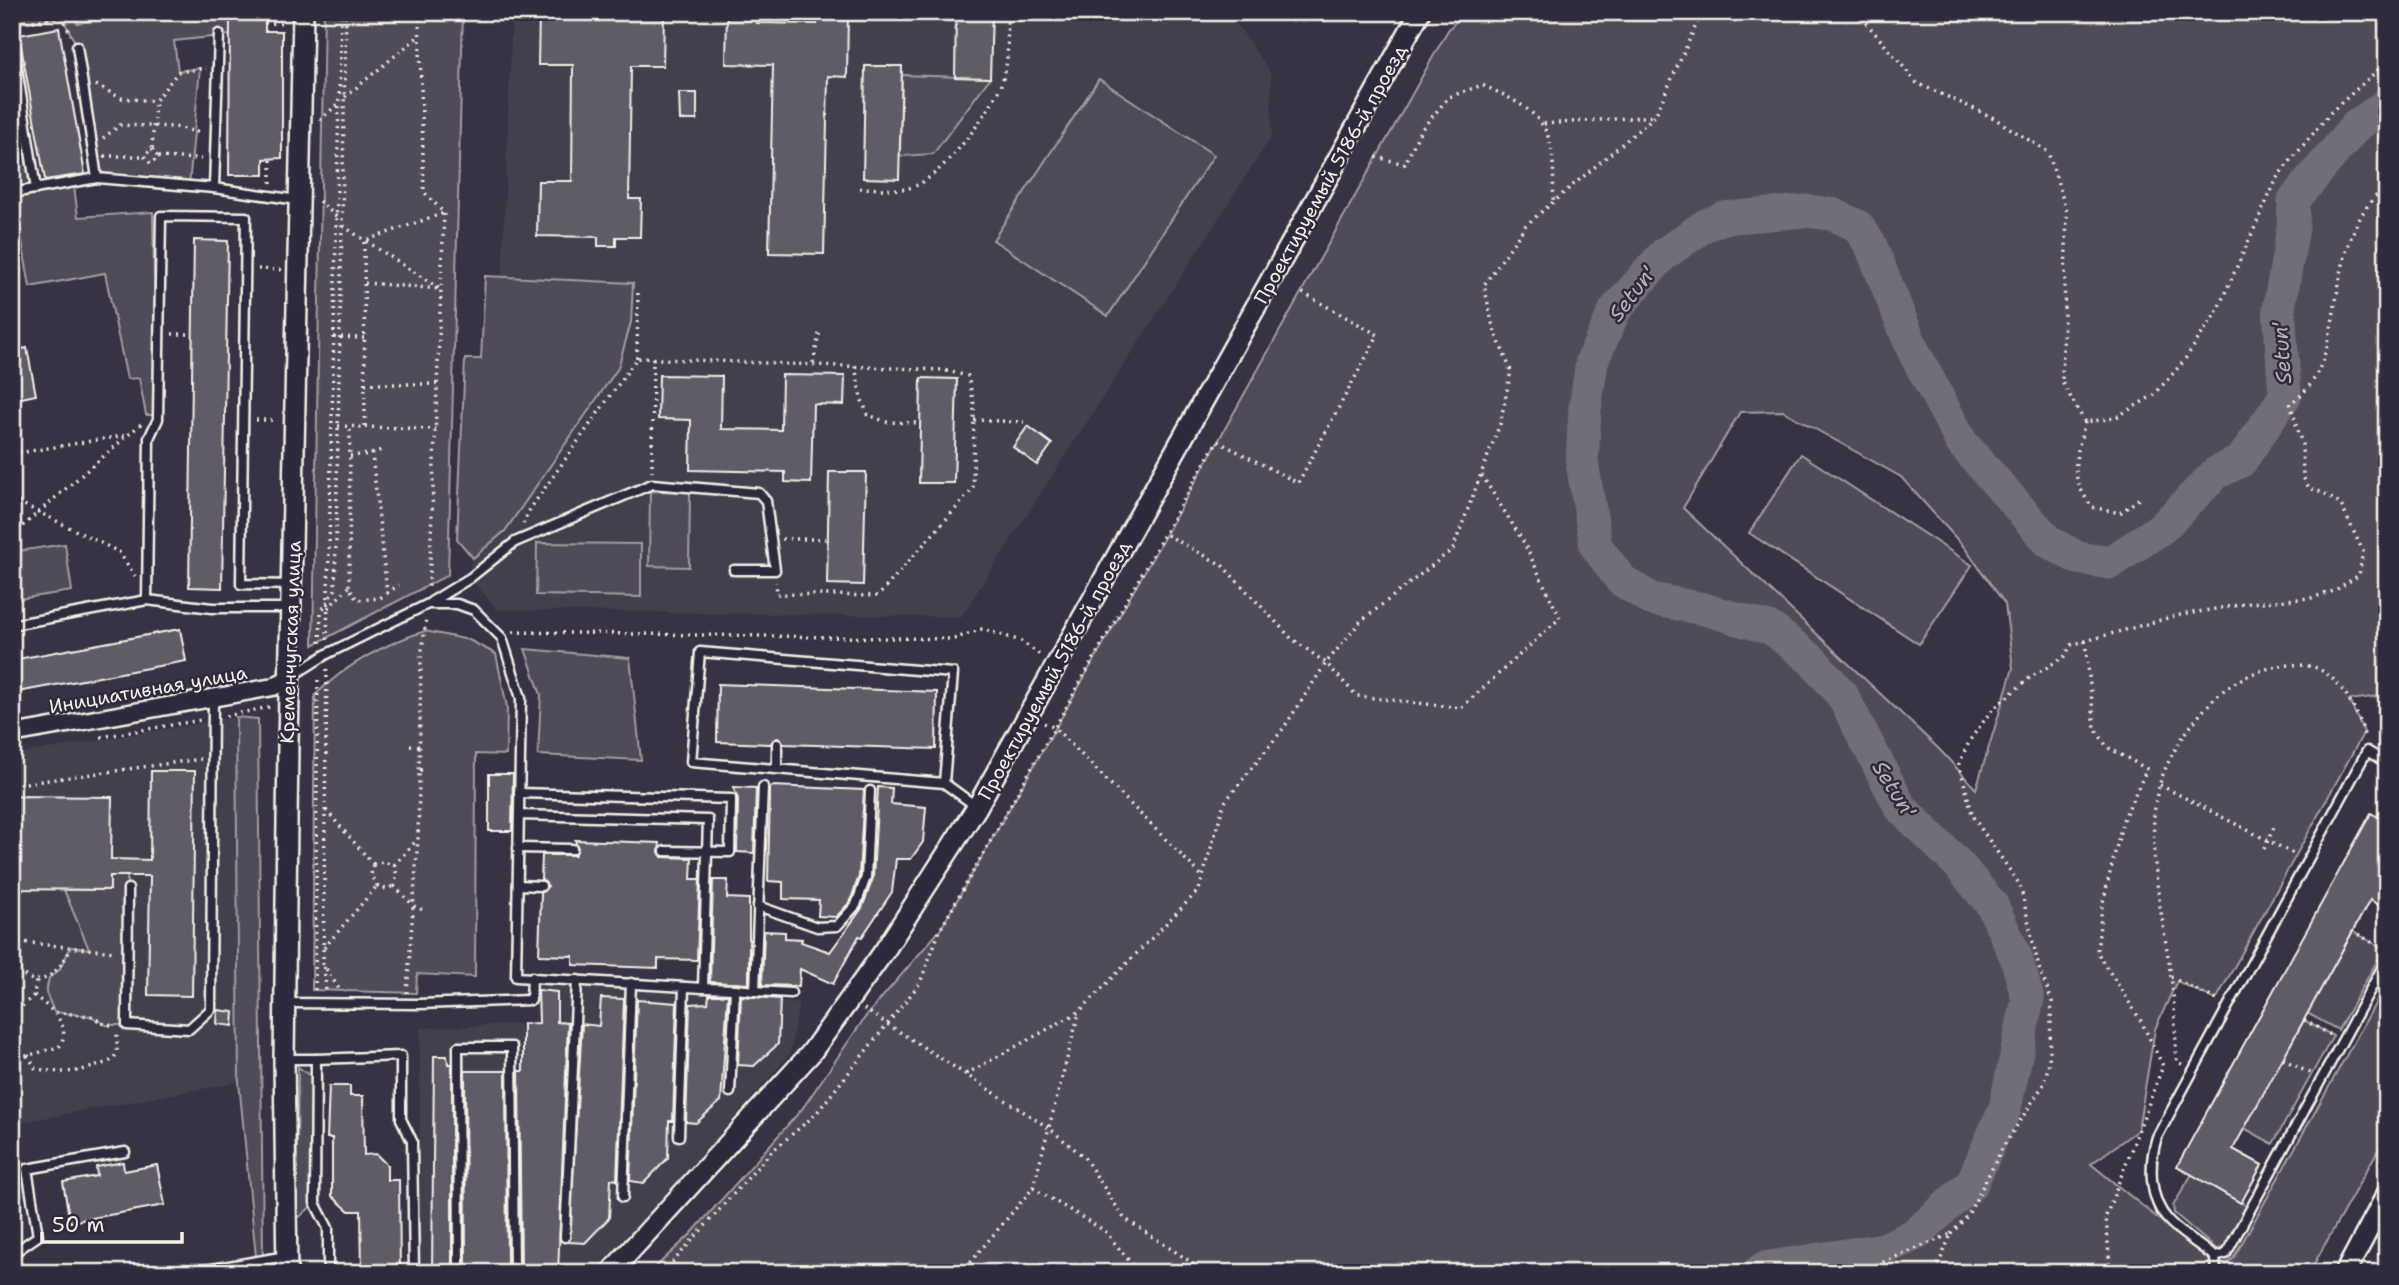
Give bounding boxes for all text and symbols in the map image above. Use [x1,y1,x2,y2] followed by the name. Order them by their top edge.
[1248,40,1412,308] street label: Проектируемый 5186-й проезд
[1602,261,1662,327] water label: Setun'
[2266,321,2298,385] water label: Setun'
[972,536,1136,804] street label: Проектируемый 5186-й проезд
[274,540,307,744] street label: Кременчугская улица
[47,660,249,719] street label: Инициативная улица
[1866,755,1922,823] water label: Setun'
[42,1201,182,1245] scale bar
[52,1211,105,1239] text: 50 m

